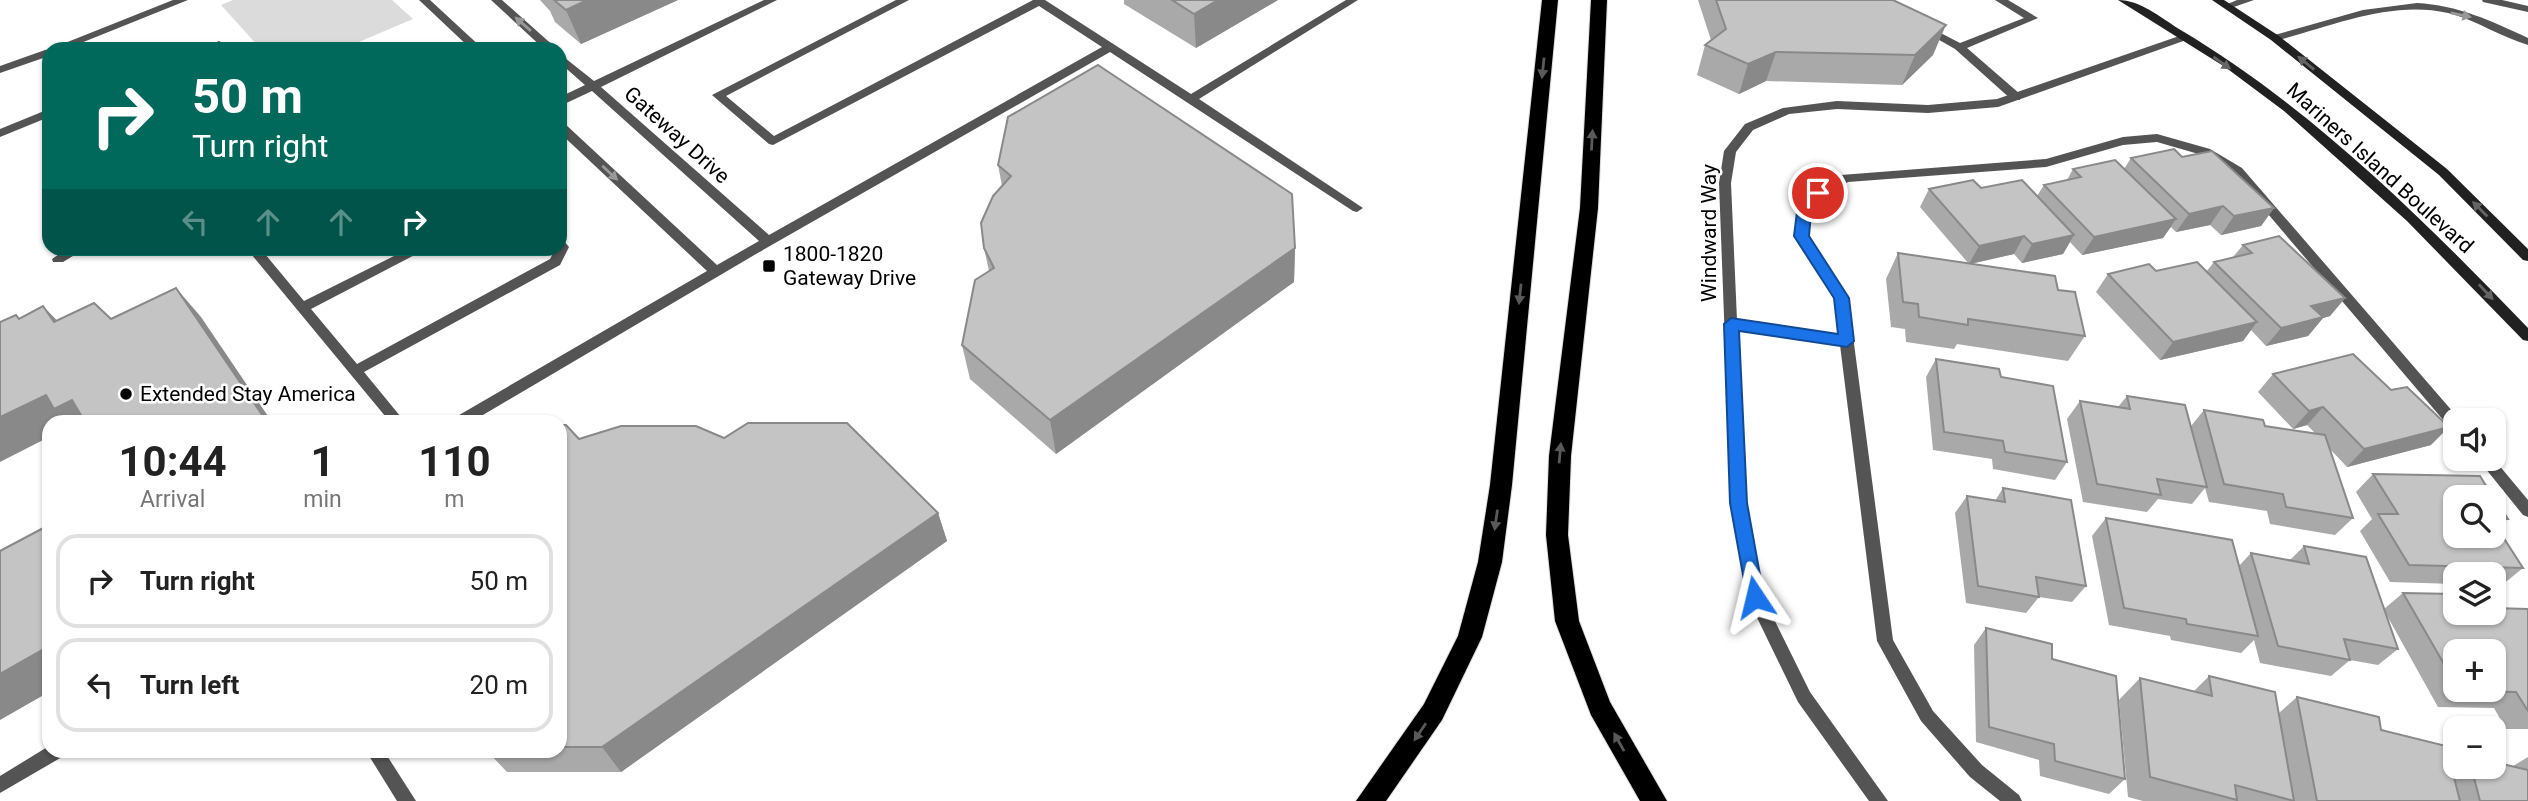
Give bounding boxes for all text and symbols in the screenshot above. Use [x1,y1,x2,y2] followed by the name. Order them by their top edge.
[2450,9,2472,20] one-way arrow
[515,17,532,33] one-way arrow
[2297,55,2315,70] one-way arrow
[2213,56,2231,70] one-way arrow
[1537,57,1548,79] one-way arrow
[192,68,303,125] text: 50 m
[77,70,168,161] icon: right
[2282,78,2478,258] street label: Mariners Island Boulevard
[620,82,734,188] street label: Gateway Drive
[192,127,328,165] text: Turn right
[1587,129,1598,151] one-way arrow
[1788,163,1848,223] pin
[601,164,618,180] one-way arrow
[1697,164,1721,302] street label: Windward Way
[1799,174,1837,212] icon: arrive
[2471,201,2488,218] one-way arrow
[176,203,214,241] icon: left
[249,203,287,241] icon: ahead
[322,203,360,241] icon: ahead
[395,203,433,241] icon: right
[783,242,916,290] place label: 1800-1820 Gateway Drive
[761,258,777,274] marker: 1800-1820 Gateway Drive
[1514,283,1525,305] one-way arrow
[2478,283,2494,301] one-way arrow
[140,382,356,406] place label: Extended Stay America
[118,386,134,402] marker: Extended Stay America
[2443,408,2506,779] map controls
[2443,408,2506,471] button: sound
[119,437,227,486] text: 10:44
[310,437,335,486] text: 1
[418,437,491,486] text: 110
[1555,442,1566,464] one-way arrow
[2443,485,2506,548] button: search
[140,486,205,513] text: Arrival
[303,486,342,513] text: min
[444,486,464,513] text: m
[1490,510,1501,532] one-way arrow
[1718,560,1792,634] position arrow
[81,562,119,600] icon: right
[2443,562,2506,625] button: layers
[140,566,255,596] text: Turn right
[470,566,528,596] text: 50 m
[2443,639,2506,702] button: +
[81,666,119,704] icon: left
[140,670,239,700] text: Turn left
[470,670,528,700] text: 20 m
[2443,716,2506,779] button: −
[1413,722,1426,742] one-way arrow
[1613,732,1625,752] one-way arrow

